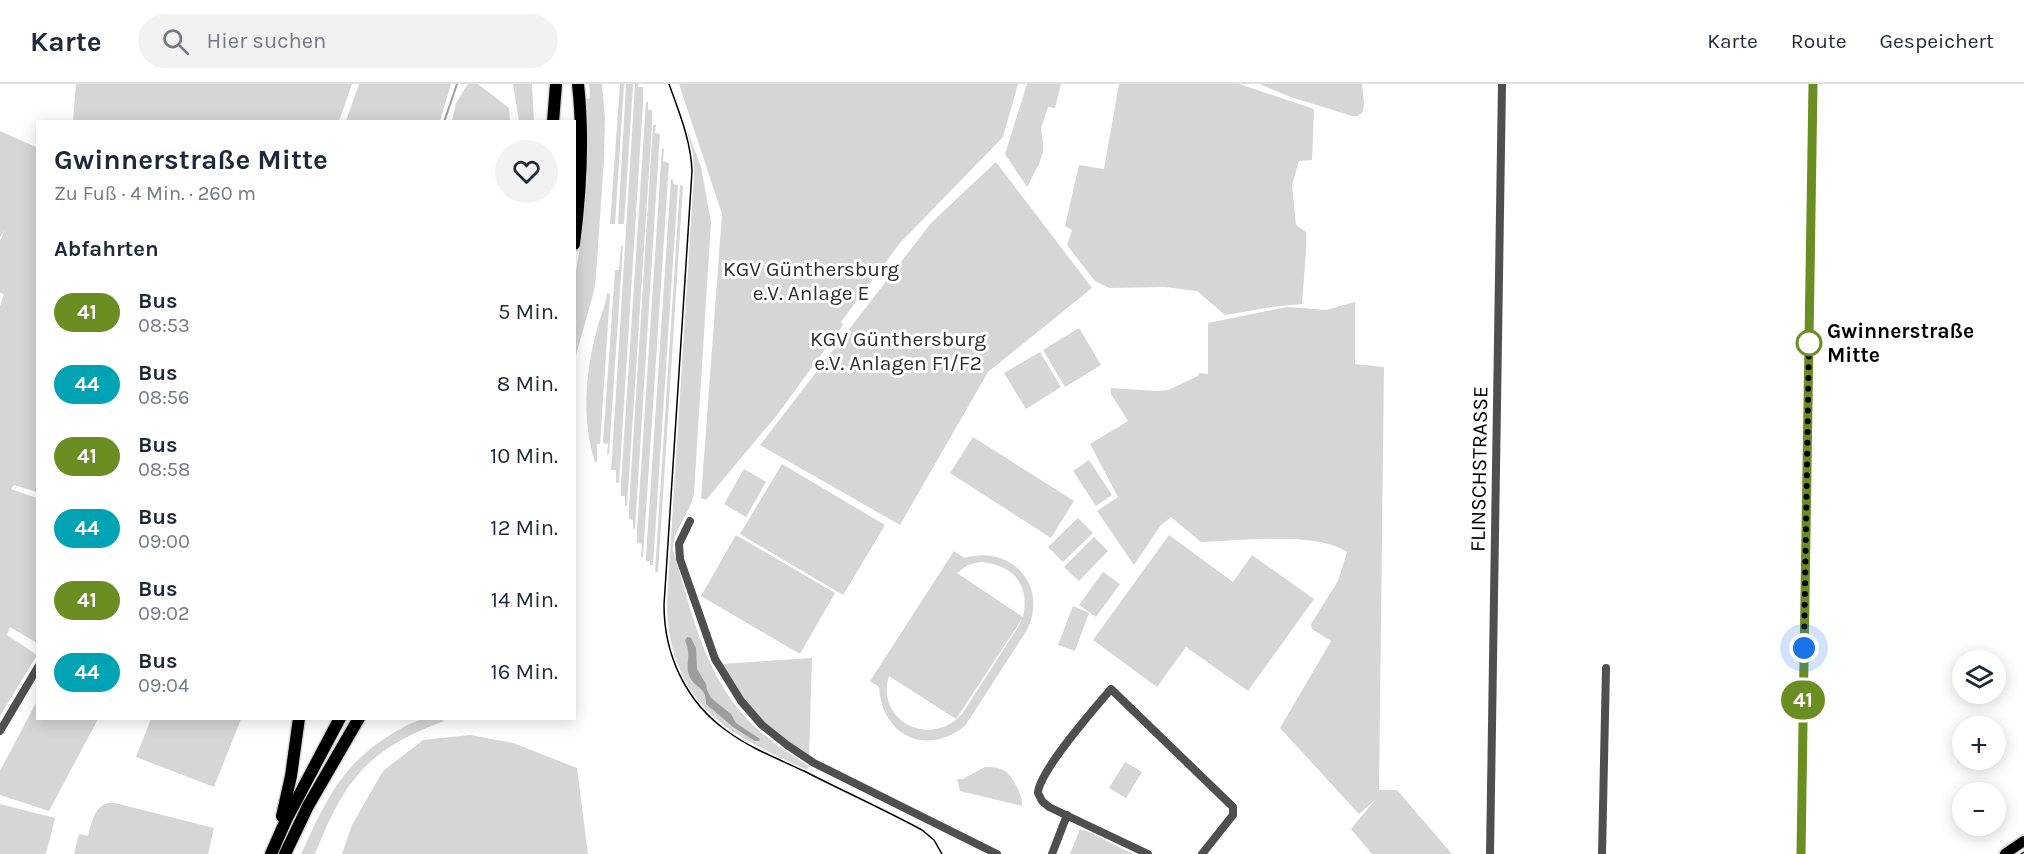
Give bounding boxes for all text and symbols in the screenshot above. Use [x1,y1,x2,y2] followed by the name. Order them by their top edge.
[138,14,558,68] search box
[30,25,102,58] text: Karte
[159,25,192,58] icon: search
[207,28,326,54] text: Hier suchen
[1707,29,1758,53] text: Karte
[1791,29,1847,53] text: Route
[1880,29,1994,53] text: Gespeichert
[495,140,558,203] button: heart
[54,143,328,176] text: Gwinnerstraße Mitte
[54,182,256,205] text: Zu Fuß · 4 Min. · 260 m
[54,236,159,262] text: Abfahrten
[723,257,899,305] park label: KGV Günthersburg e.V. Anlage E
[138,288,178,314] text: Bus
[498,299,558,325] text: 5 Min.
[77,300,97,324] text: 41
[138,314,190,337] text: 08:53
[1827,319,1974,367] place label: Gwinnerstraße Mitte
[810,327,986,375] park label: KGV Günthersburg e.V. Anlagen F1/F2
[1796,330,1822,356] marker: Gwinnerstraße Mitte
[138,360,178,386] text: Bus
[497,371,558,397] text: 8 Min.
[75,372,100,396] text: 44
[138,386,190,409] text: 08:56
[1466,386,1492,552] street label: FLINSCHSTRASSE
[138,432,178,458] text: Bus
[490,443,558,469] text: 10 Min.
[77,444,97,468] text: 41
[138,458,190,481] text: 08:58
[138,504,178,530] text: Bus
[490,515,558,541] text: 12 Min.
[75,516,100,540] text: 44
[138,530,190,553] text: 09:00
[138,576,178,602] text: Bus
[491,587,558,613] text: 14 Min.
[77,588,97,612] text: 41
[138,602,190,625] text: 09:02
[1789,633,1819,663] your location
[138,648,178,674] text: Bus
[1952,650,2006,836] map controls
[1952,650,2006,704] button: layers
[491,659,558,685] text: 16 Min.
[75,660,100,684] text: 44
[138,674,189,697] text: 09:04
[1776,680,1830,720] line badge: 41
[1793,688,1813,712] text: 41
[1952,716,2006,770] button: +
[1952,782,2006,836] button: −

